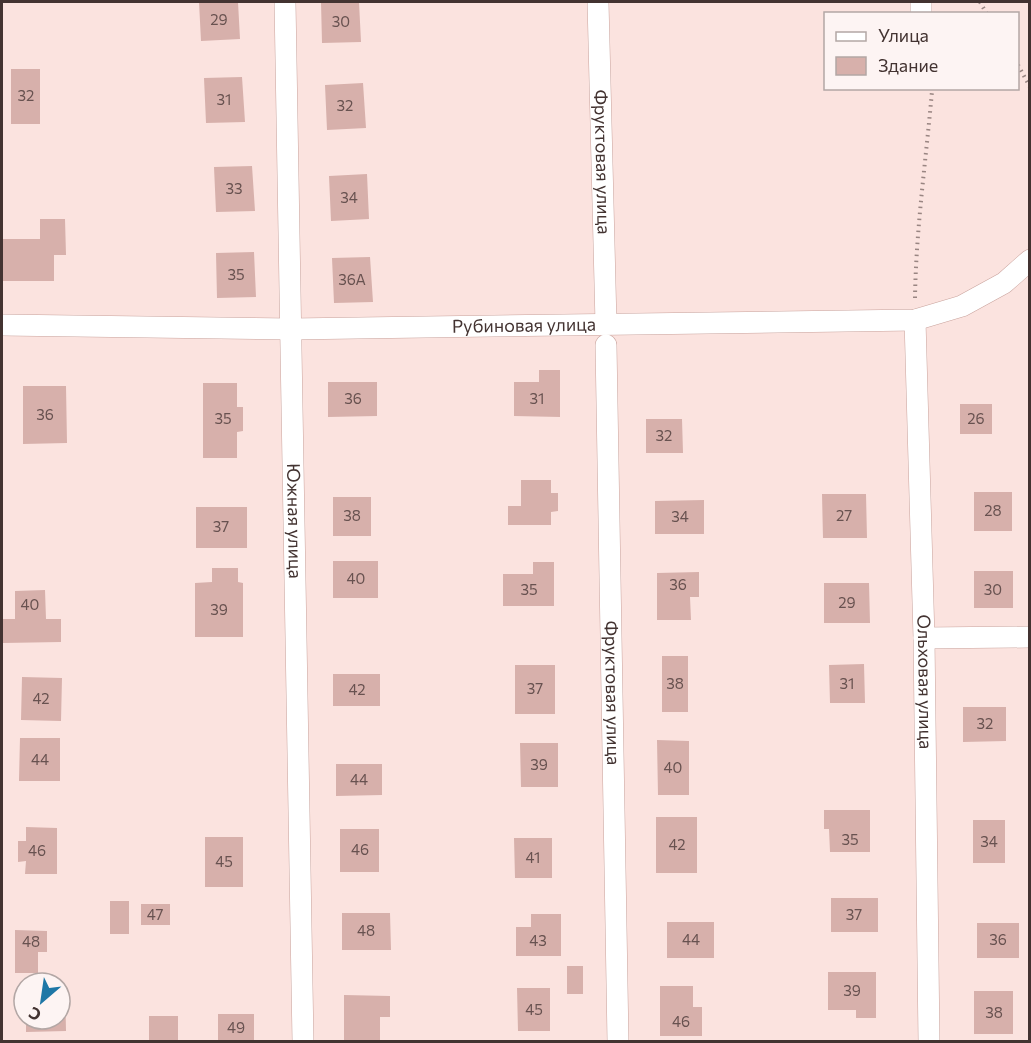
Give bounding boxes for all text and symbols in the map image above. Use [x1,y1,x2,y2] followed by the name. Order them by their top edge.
[210,10,228,28] house number: 29
[332,12,350,30] house number: 30
[824,12,1019,90] legend
[878,24,929,46] text: Улица
[878,54,938,76] text: Здание
[18,86,34,104] house number: 32
[590,89,616,235] street label: Фруктовая улица
[217,90,231,108] house number: 31
[337,96,353,114] house number: 32
[225,179,243,197] house number: 33
[340,188,358,206] house number: 34
[227,265,245,283] house number: 35
[338,270,366,288] house number: 36А
[452,313,596,337] street label: Рубиновая улица
[344,389,362,407] house number: 36
[530,389,544,407] house number: 31
[36,405,54,423] house number: 36
[214,409,232,427] house number: 35
[967,409,985,427] house number: 26
[656,426,672,444] house number: 32
[283,463,307,579] street label: Южная улица
[984,501,1002,519] house number: 28
[343,506,361,524] house number: 38
[836,506,852,524] house number: 27
[671,507,689,525] house number: 34
[213,517,229,535] house number: 37
[347,569,365,587] house number: 40
[669,575,687,593] house number: 36
[520,580,538,598] house number: 35
[984,580,1002,598] house number: 30
[838,593,856,611] house number: 29
[21,595,39,613] house number: 40
[210,600,228,618] house number: 39
[913,614,937,750] street label: Ольховая улица
[601,620,625,766] street label: Фруктовая улица
[666,674,684,692] house number: 38
[840,674,854,692] house number: 31
[527,679,543,697] house number: 37
[348,680,366,698] house number: 42
[32,689,50,707] house number: 42
[977,714,993,732] house number: 32
[31,750,49,768] house number: 44
[530,755,548,773] house number: 39
[664,758,682,776] house number: 40
[350,770,368,788] house number: 44
[841,830,859,848] house number: 35
[980,832,998,850] house number: 34
[668,835,686,853] house number: 42
[351,840,369,858] house number: 46
[28,841,46,859] house number: 46
[526,848,540,866] house number: 41
[215,852,233,870] house number: 45
[147,905,163,923] house number: 47
[846,905,862,923] house number: 37
[357,921,375,939] house number: 48
[682,930,700,948] house number: 44
[989,930,1007,948] house number: 36
[529,931,547,949] house number: 43
[22,932,40,950] house number: 48
[12,971,72,1031] north arrow
[843,981,861,999] house number: 39
[525,1000,543,1018] house number: 45
[985,1003,1003,1021] house number: 38
[25,1004,44,1026] text: С
[672,1012,690,1030] house number: 46
[227,1018,245,1036] house number: 49

